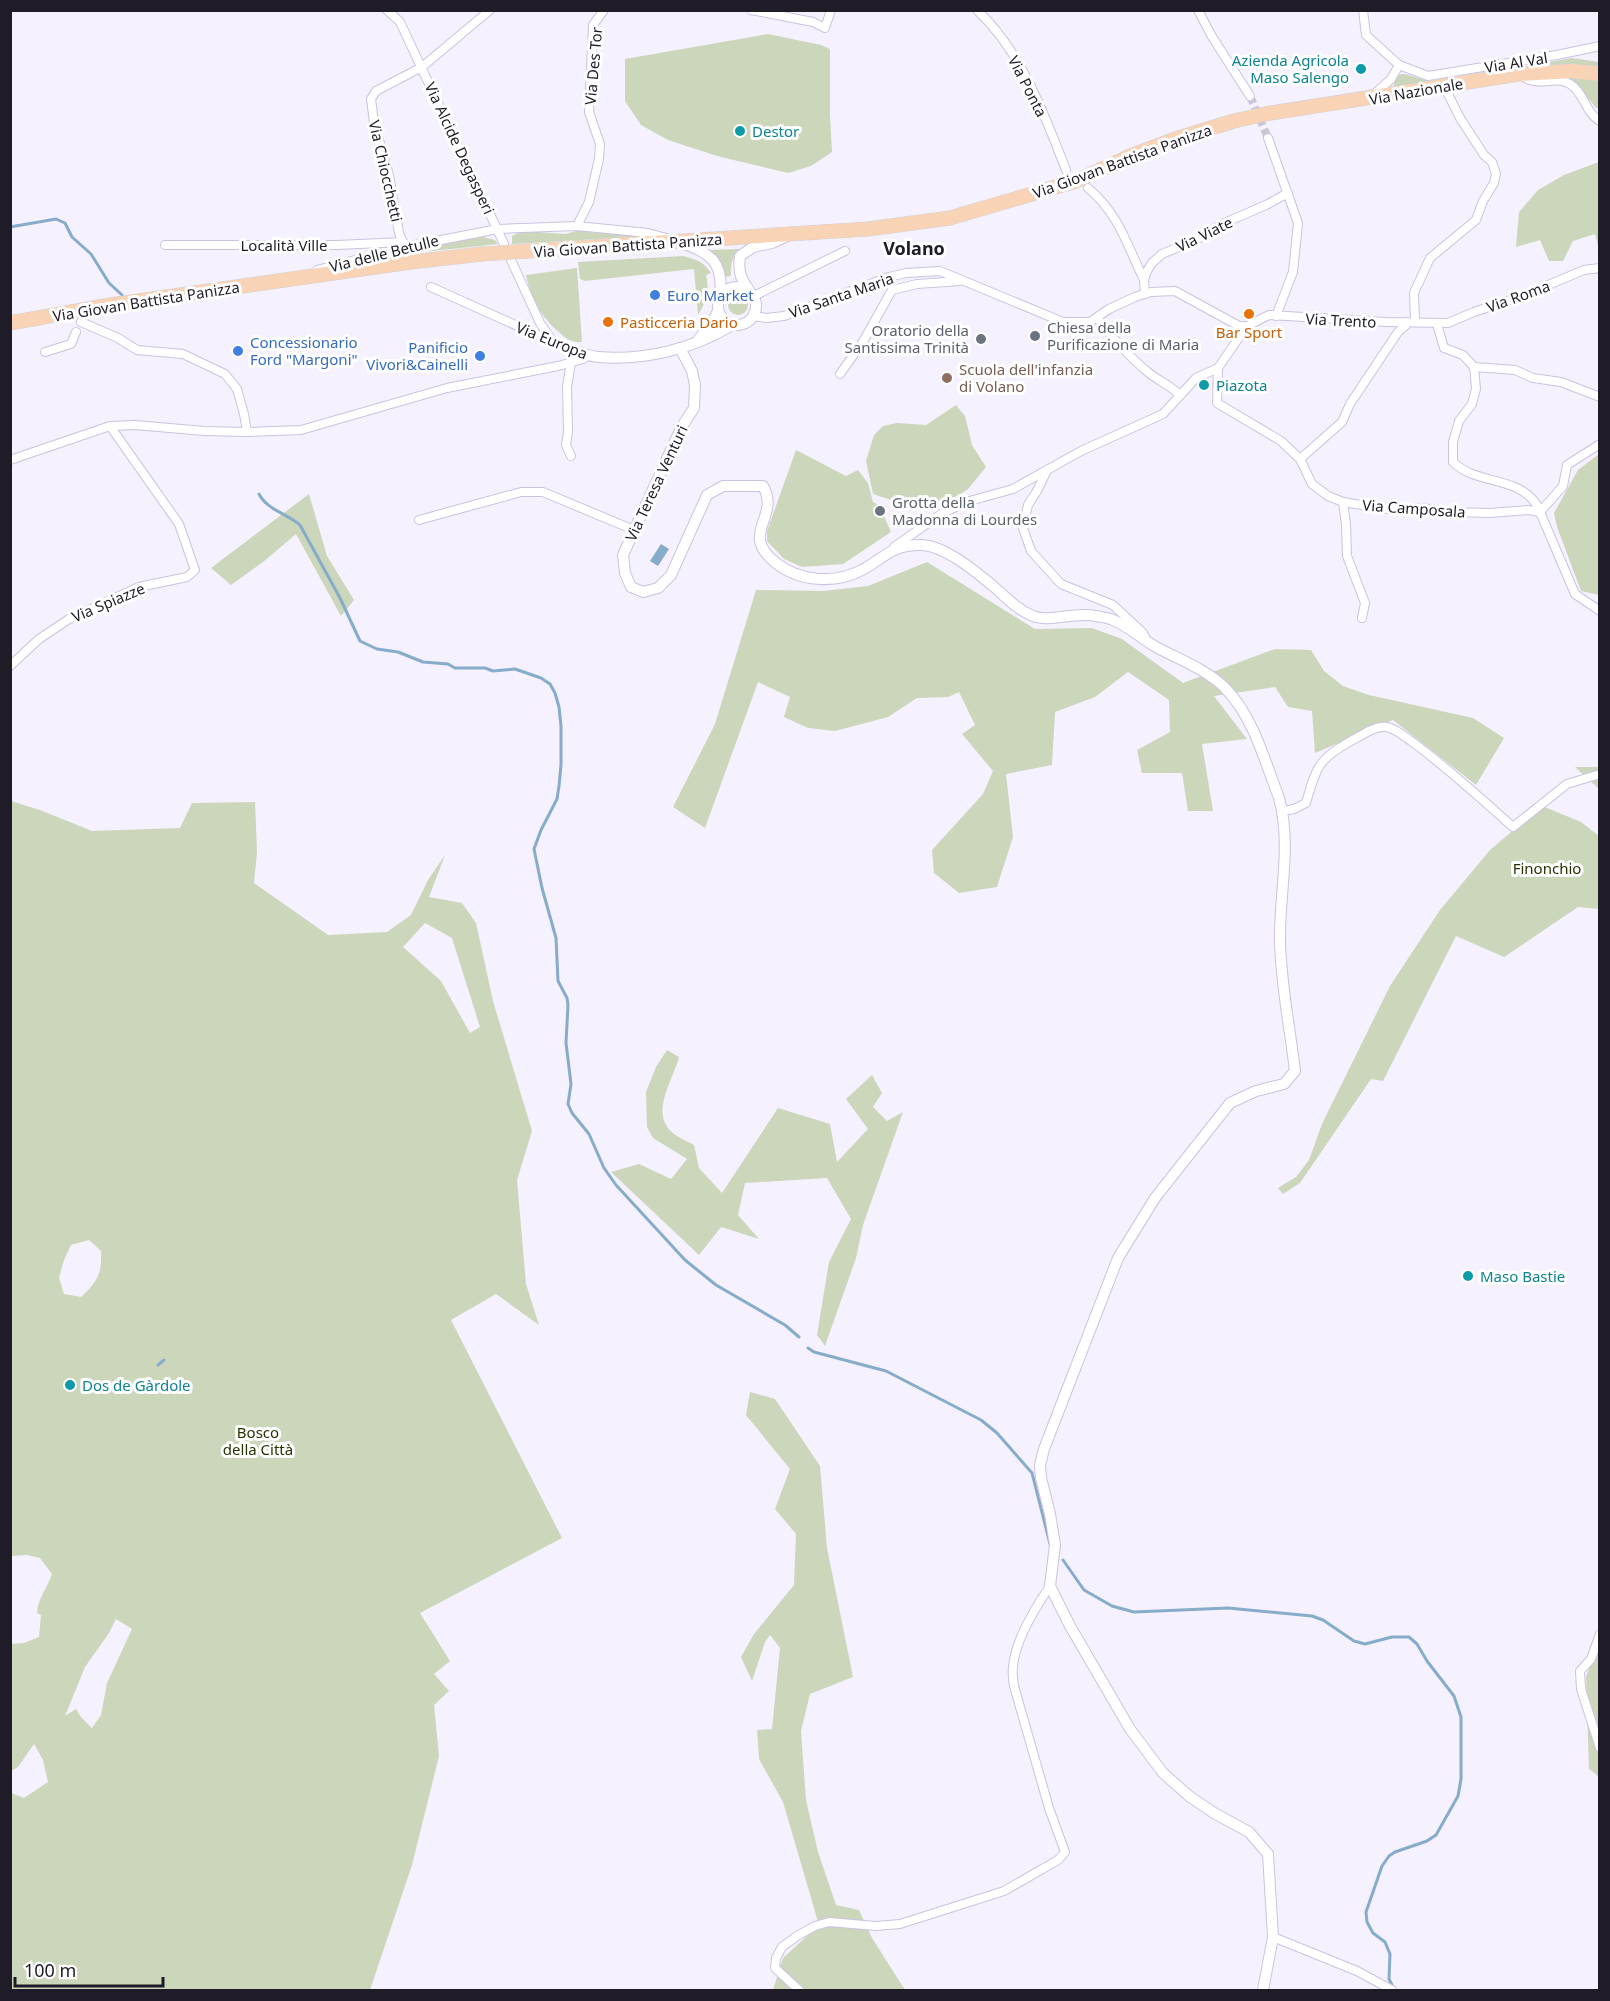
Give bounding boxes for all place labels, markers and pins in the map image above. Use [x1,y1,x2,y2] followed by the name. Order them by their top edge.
[1232,50,1349,87] place label: Azienda Agricola Maso Salengo
[1354,62,1368,76] marker: Azienda Agricola Maso Salengo
[752,121,799,141] place label: Destor
[733,124,747,138] marker: Destor
[667,285,754,305] place label: Euro Market
[648,288,662,302] marker: Euro Market
[1242,307,1256,321] marker: Bar Sport
[620,312,738,332] place label: Pasticceria Dario
[601,315,615,329] marker: Pasticceria Dario
[1047,317,1199,354] place label: Chiesa della Purificazione di Maria
[845,320,969,357] place label: Oratorio della Santissima Trinità
[1216,322,1283,342] place label: Bar Sport
[1028,329,1042,343] marker: Chiesa della Purificazione di Maria
[250,332,358,369] place label: Concessionario Ford "Margoni"
[974,332,988,346] marker: Oratorio della Santissima Trinità
[366,337,468,374] place label: Panificio Vivori&Cainelli
[231,344,245,358] marker: Concessionario Ford "Margoni"
[473,349,487,363] marker: Panificio Vivori&Cainelli
[959,359,1093,396] place label: Scuola dell'infanzia di Volano
[940,371,954,385] marker: Scuola dell'infanzia di Volano
[1216,375,1267,395] place label: Piazota
[1197,378,1211,392] marker: Piazota
[892,492,1037,529] place label: Grotta della Madonna di Lourdes
[873,504,887,518] marker: Grotta della Madonna di Lourdes
[1480,1266,1565,1286] place label: Maso Bastie
[1461,1269,1475,1283] marker: Maso Bastie
[82,1375,191,1395] place label: Dos de Gàrdole
[63,1378,77,1392] marker: Dos de Gàrdole

